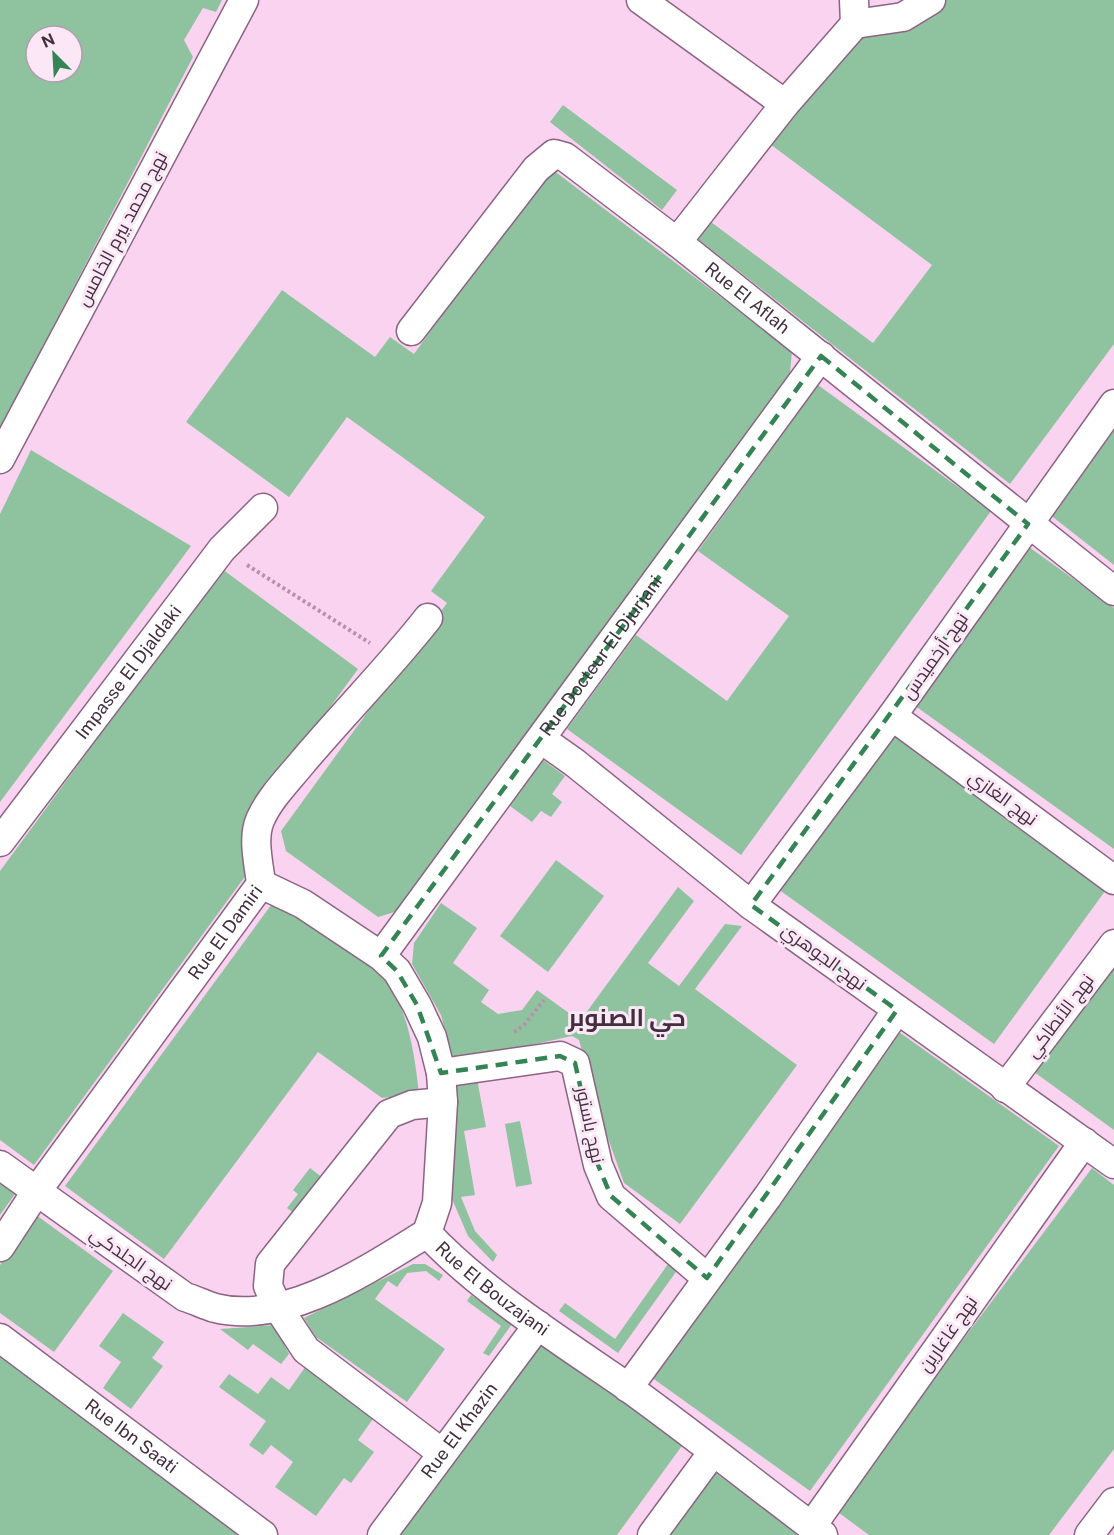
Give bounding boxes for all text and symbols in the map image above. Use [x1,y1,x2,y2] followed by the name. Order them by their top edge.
[24,24,84,84] north arrow
[39,30,58,52] text: N
[72,148,173,311] street label: نهج محمد بيرم الخامس
[701,258,794,338] street label: Rue El Aflah
[535,572,666,740] street label: Rue Docteur El Djurjani
[71,601,186,743] street label: Impasse El Djaldaki
[897,608,974,704] street label: نهج أرخميدس
[962,766,1042,833] street label: نهج الغازي
[184,881,267,984] street label: Rue El Damiri
[776,919,871,998] street label: نهج الجوهري
[1021,970,1101,1064] street label: نهج الأنطاكي
[567,1003,686,1037] district label: حي الصنوبر
[570,1084,609,1166] street label: نهج باستور
[84,1223,176,1298] street label: نهج الجلدكي
[432,1237,553,1340] street label: Rue El Bouzajani
[914,1292,983,1377] street label: نهج غاغارين
[417,1378,502,1482] street label: Rue El Khazin
[81,1394,182,1477] street label: Rue Ibn Saati

